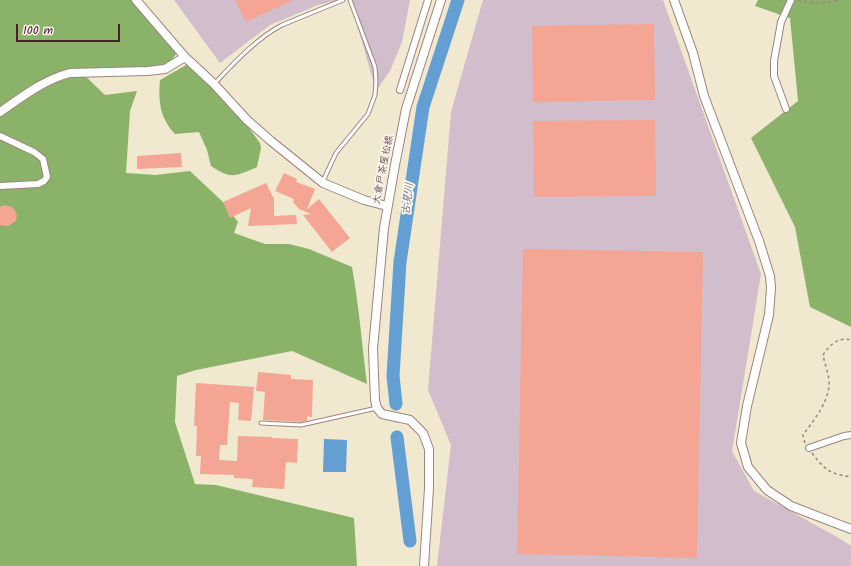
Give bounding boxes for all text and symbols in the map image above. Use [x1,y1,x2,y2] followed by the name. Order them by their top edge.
[18,16,122,42] scale bar
[23,21,53,40] text: 100 m
[371,134,397,206] street label: 大倉戸茶屋松線
[400,182,418,216] water label: 古見川

